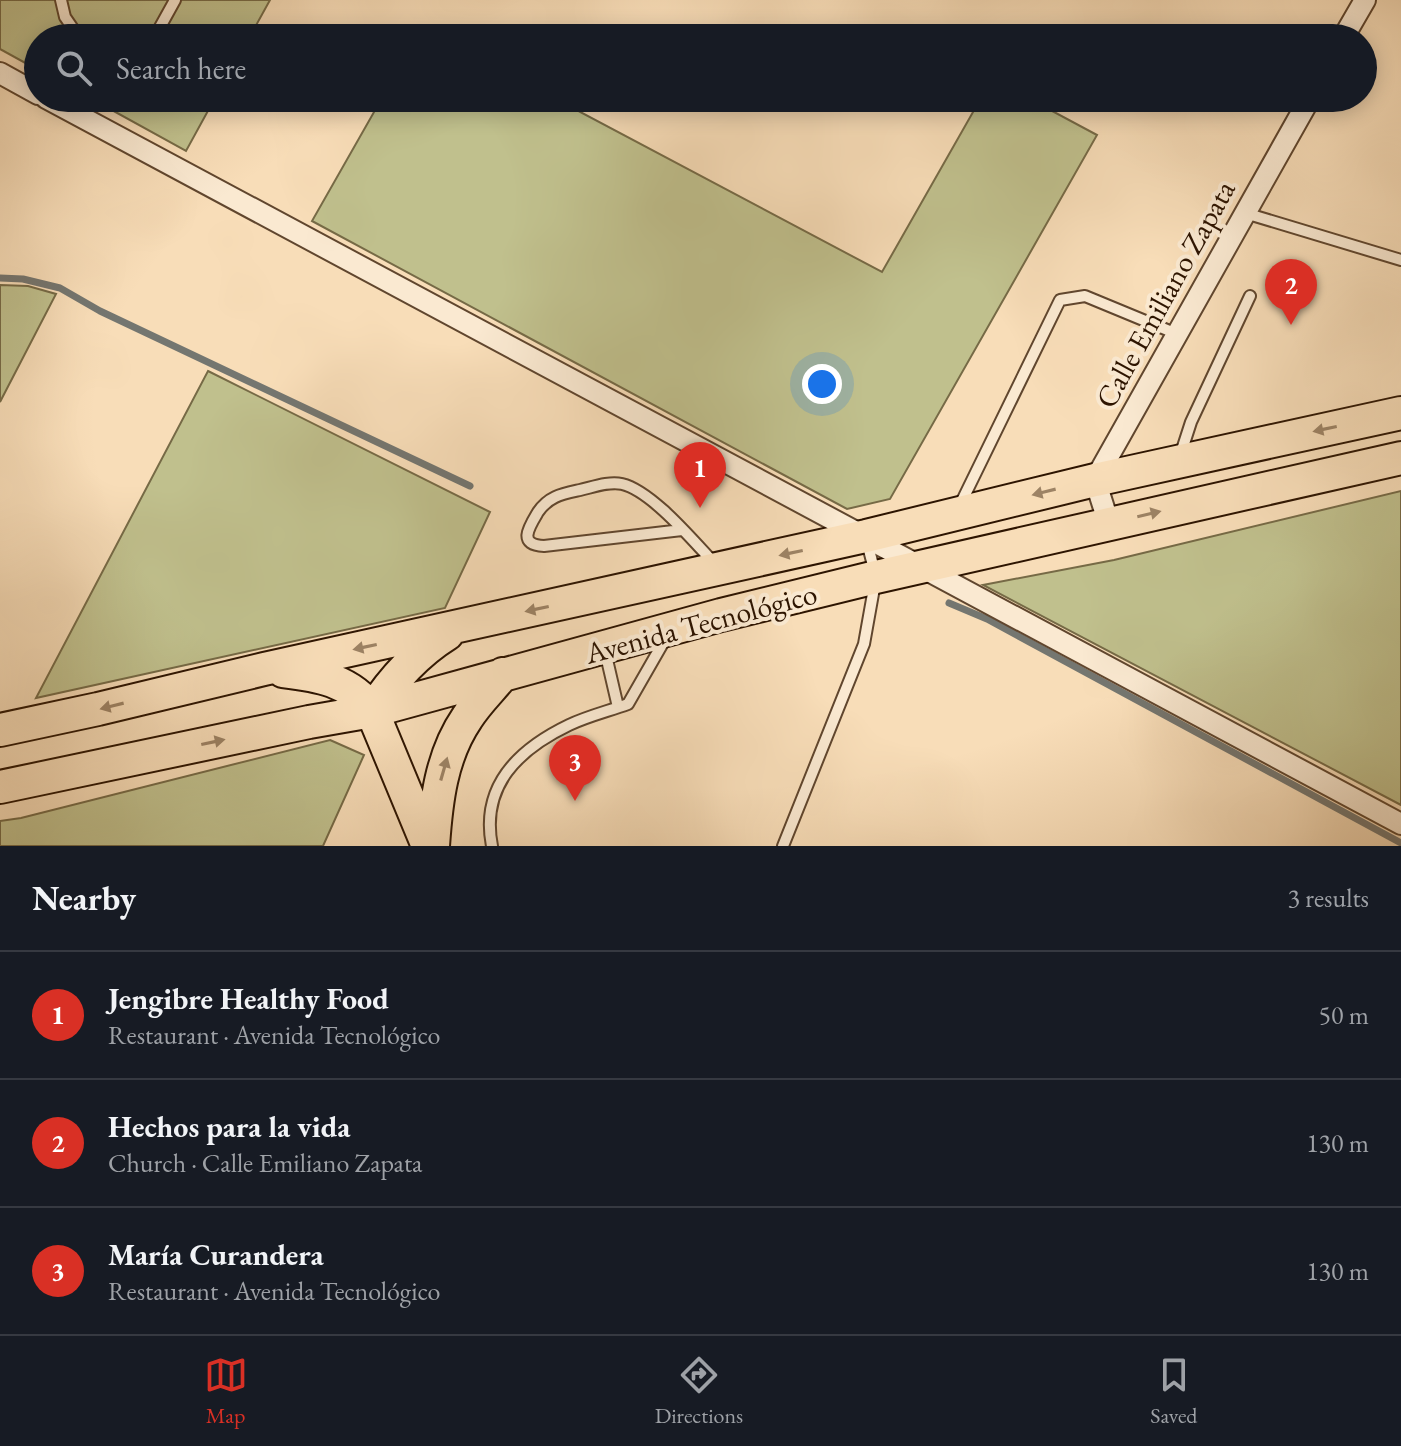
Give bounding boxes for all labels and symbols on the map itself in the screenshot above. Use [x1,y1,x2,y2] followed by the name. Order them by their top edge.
[1086,173,1244,415] street label: Calle Emiliano Zapata
[1265,259,1317,325] pin: 2
[802,364,842,404] your location
[1312,423,1337,436] one-way arrow
[674,442,726,508] pin: 1
[1031,487,1056,499] one-way arrow
[1137,507,1162,520] one-way arrow
[778,547,803,560] one-way arrow
[580,573,821,673] street label: Avenida Tecnológico
[524,603,549,616] one-way arrow
[352,641,377,654] one-way arrow
[99,700,124,713] one-way arrow
[201,735,226,748] one-way arrow
[549,735,601,801] pin: 3
[438,757,451,781] one-way arrow

